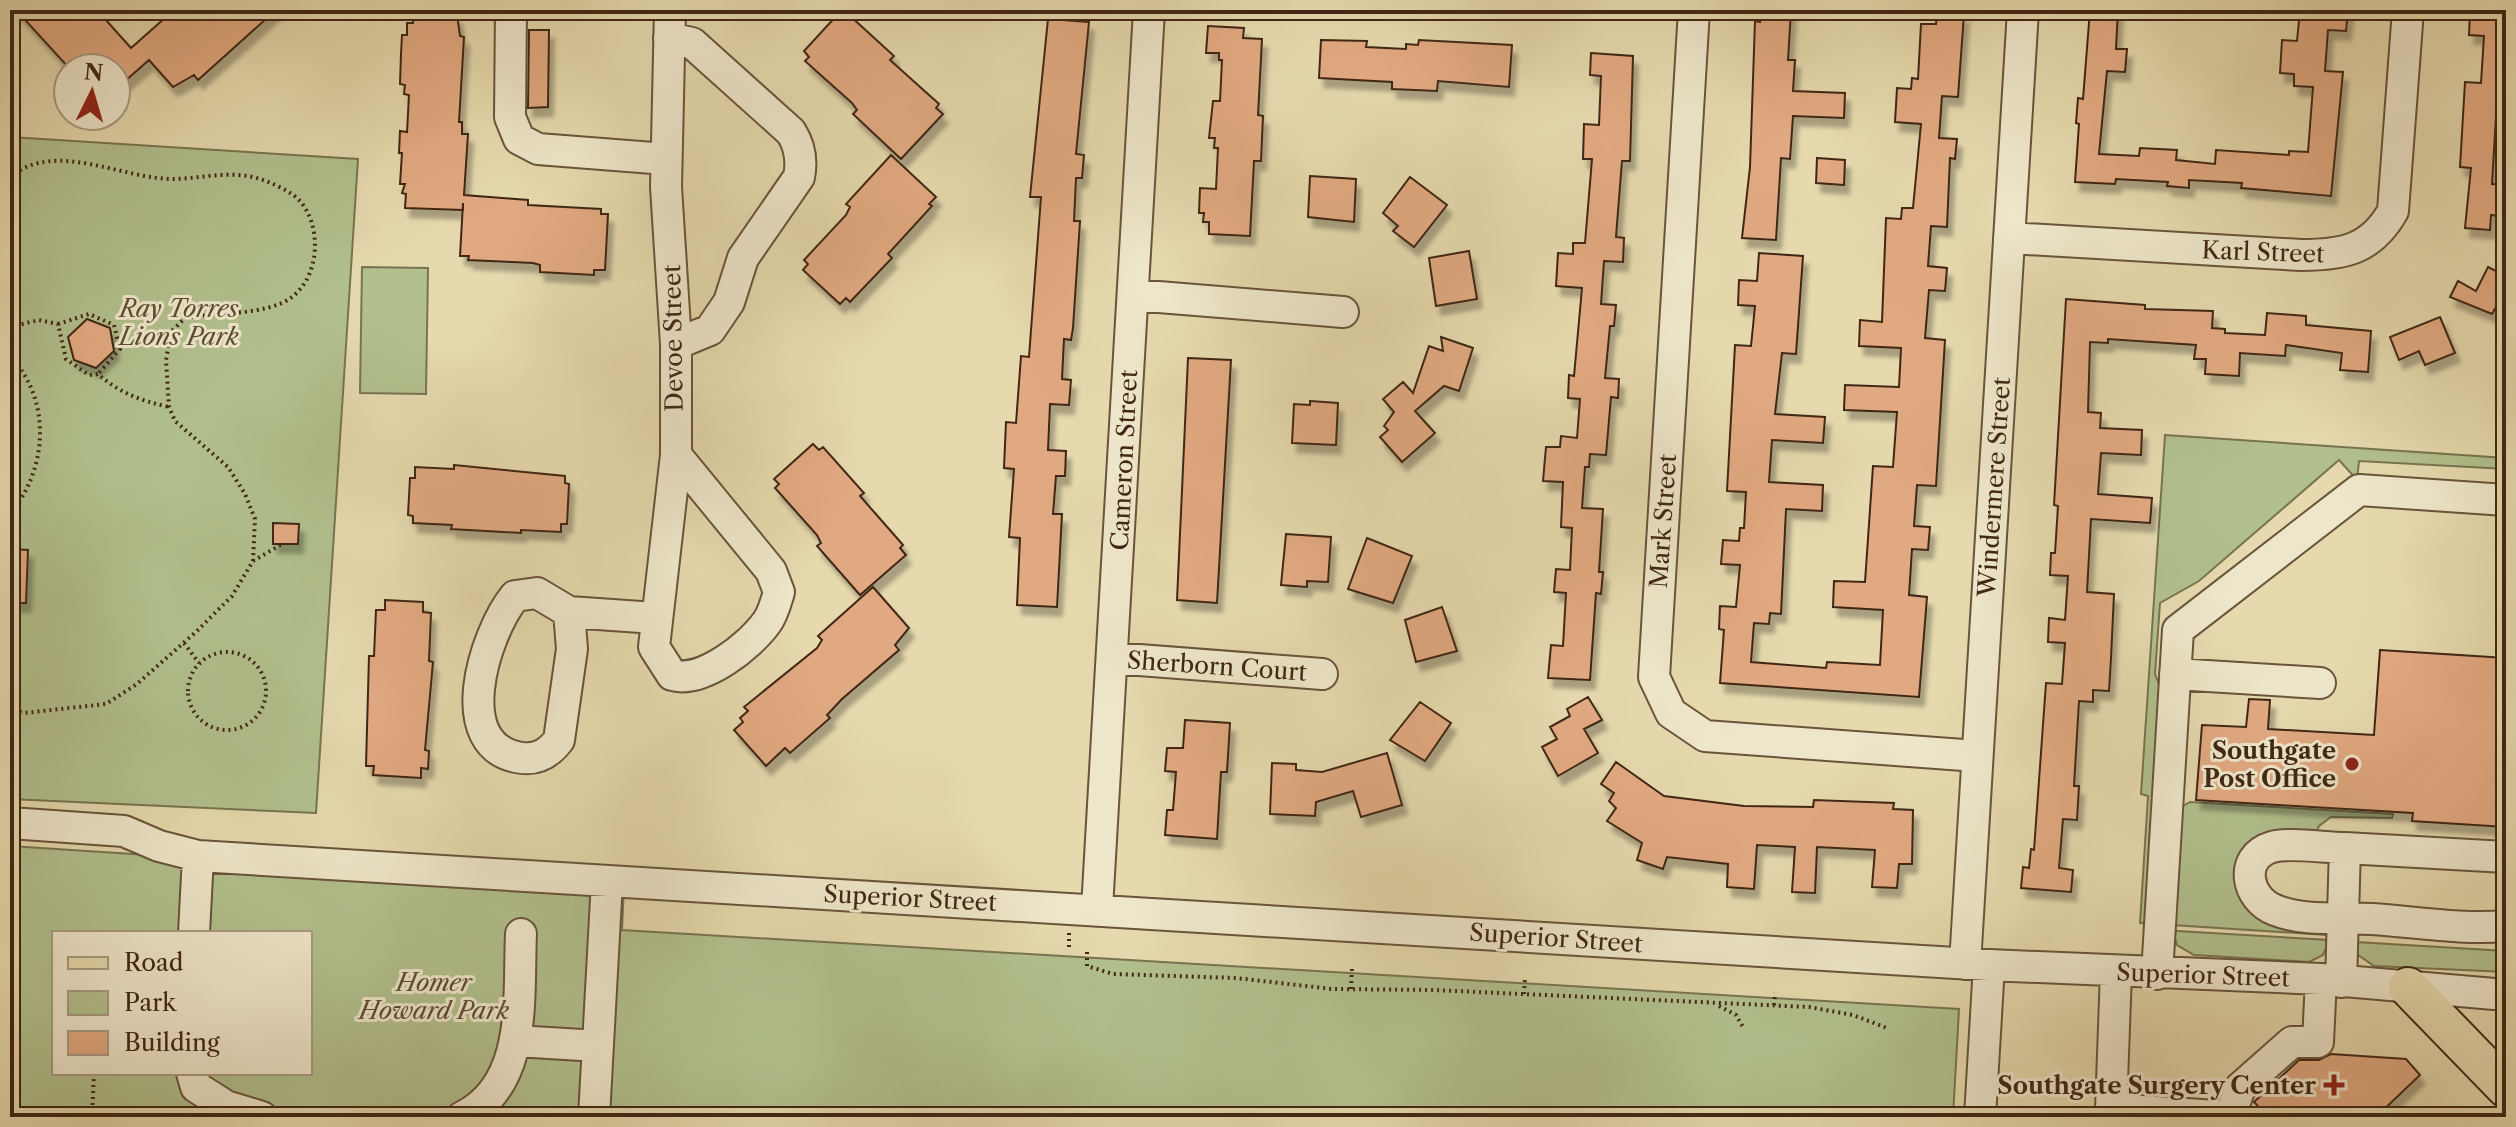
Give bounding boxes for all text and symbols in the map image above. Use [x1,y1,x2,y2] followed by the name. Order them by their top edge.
[52,52,132,132] north arrow
[83,58,104,87] text: N
[2201,235,2325,269] street label: Karl Street
[657,264,689,412] street label: Devoe Street
[117,294,239,351] park label: Ray Torres Lions Park
[1105,368,1143,551] street label: Cameron Street
[1972,376,2016,599] street label: Windermere Street
[1644,452,1682,589] street label: Mark Street
[1126,645,1308,687] street label: Sherborn Court
[2203,736,2336,793] place label: Southgate Post Office
[2343,755,2361,773] marker: Southgate Post Office
[823,879,998,917] street label: Superior Street
[1468,917,1644,959] street label: Superior Street
[52,931,312,1075] legend
[124,948,184,977] text: Road
[2116,957,2291,993] street label: Superior Street
[357,968,510,1025] park label: Homer Howard Park
[124,988,177,1017] text: Park
[124,1028,220,1057] text: Building
[1997,1071,2316,1100] place label: Southgate Surgery Center
[2323,1074,2345,1096] marker: Southgate Surgery Center

